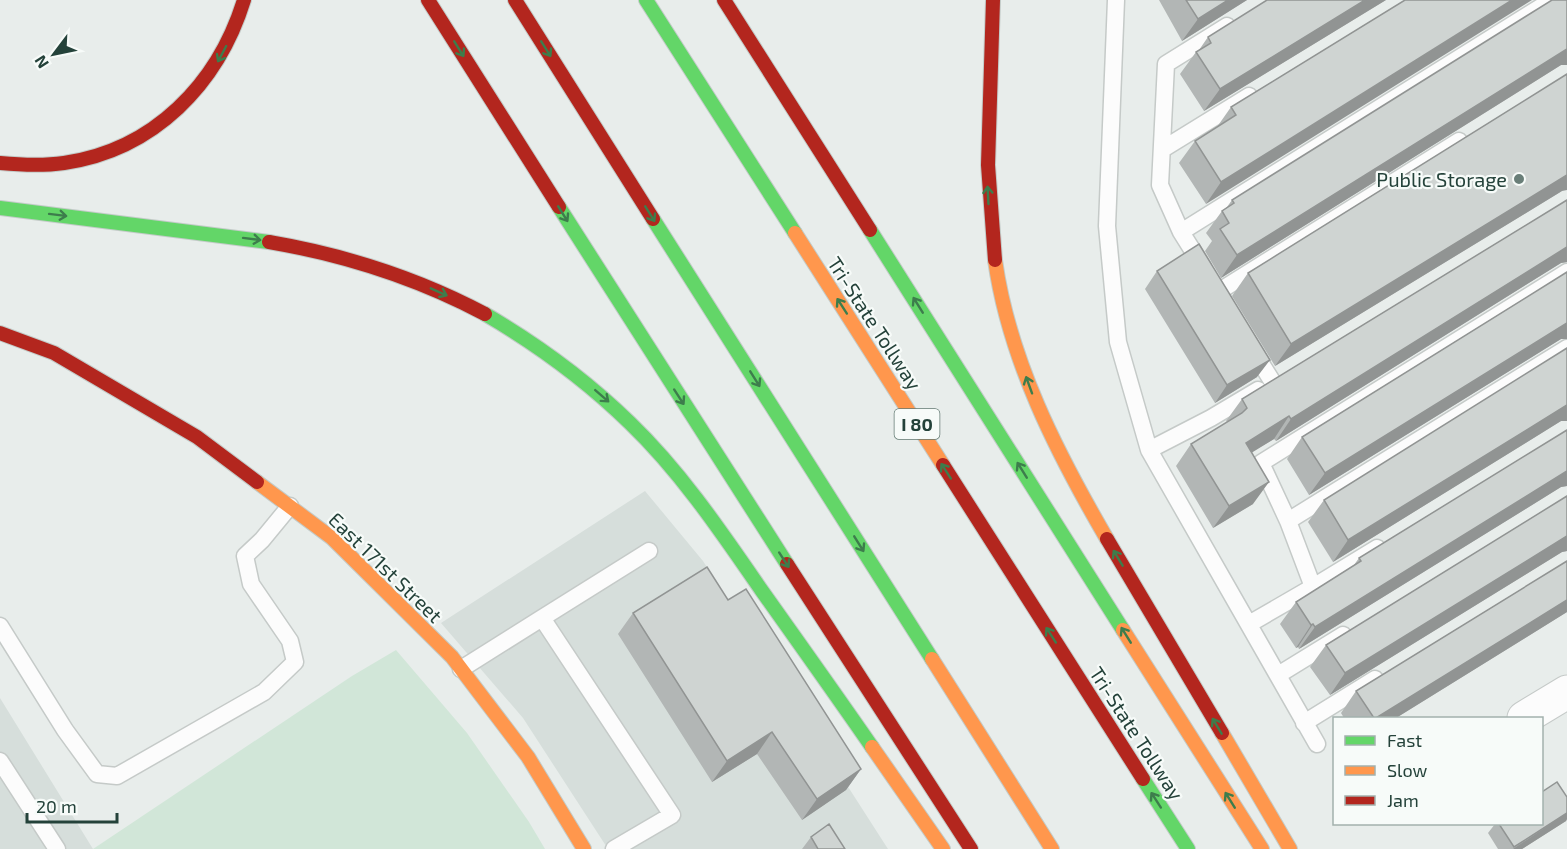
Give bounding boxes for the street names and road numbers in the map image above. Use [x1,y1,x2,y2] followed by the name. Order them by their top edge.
[823,252,927,394] street label: Tri-State Tollway
[894,409,940,439] road number: I 80
[324,507,448,627] street label: East 171st Street
[1085,662,1189,804] street label: Tri-State Tollway

